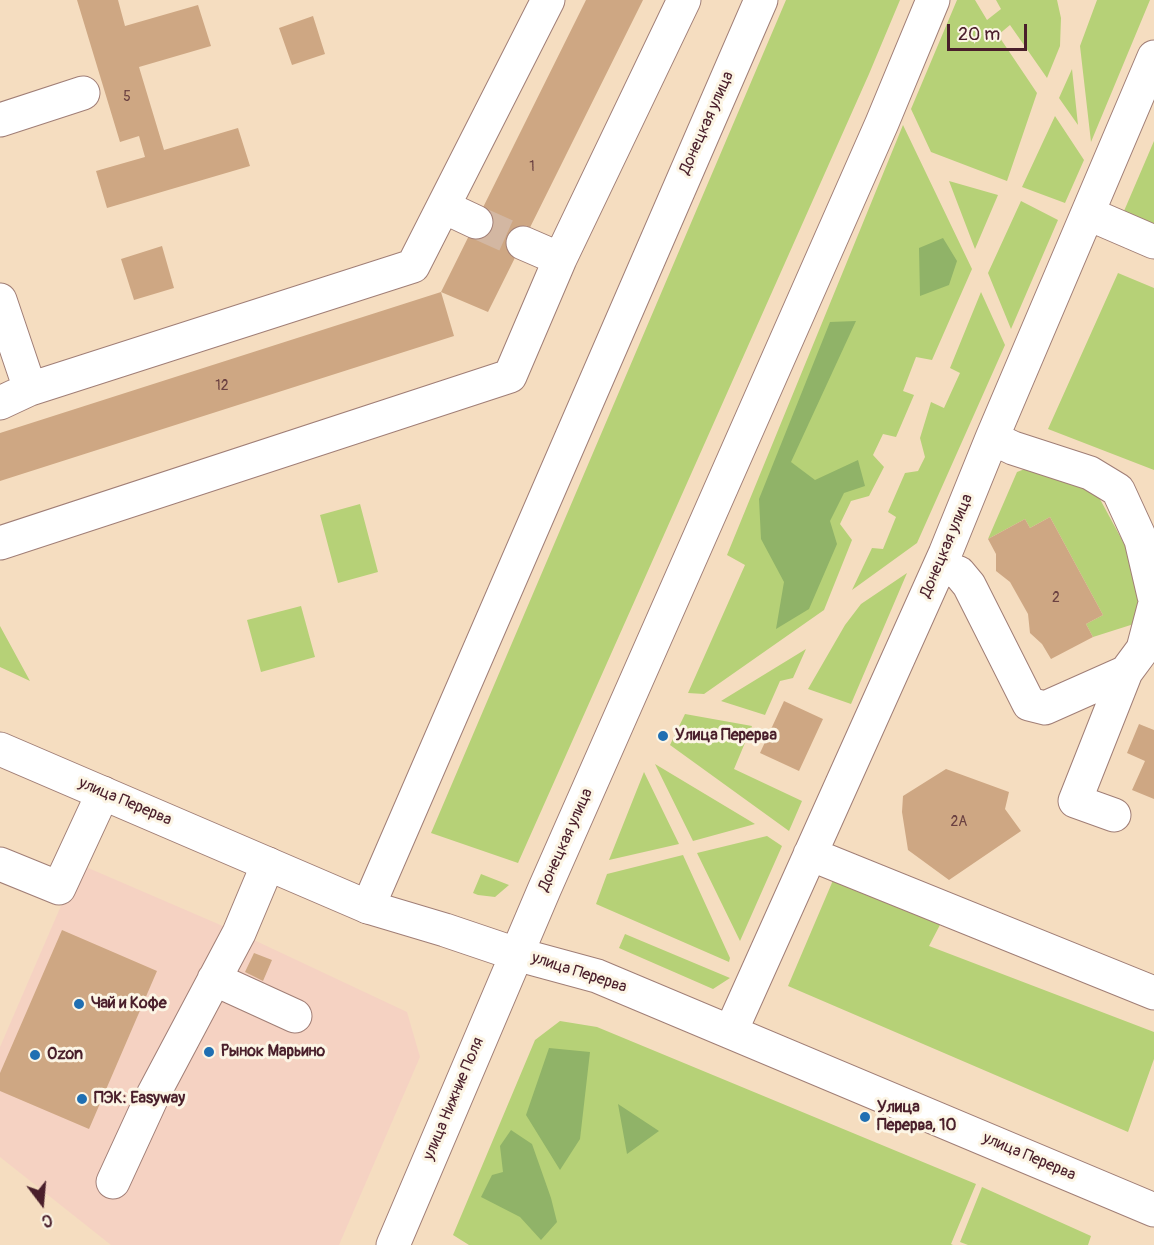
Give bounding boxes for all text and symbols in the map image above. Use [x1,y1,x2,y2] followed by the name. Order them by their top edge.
[950,12,1030,50] scale bar
[958,23,1000,46] text: 20 m
[676,69,738,177] street label: Донецкая улица
[123,89,131,105] house number: 5
[529,159,535,175] house number: 1
[215,378,229,394] house number: 12
[917,491,977,601] street label: Донецкая улица
[1052,590,1060,606] house number: 2
[675,726,777,746] place label: Улица Перерва
[656,729,670,743] marker: Улица Перерва
[76,774,174,830] street label: улица Перерва
[535,786,597,894] street label: Донецкая улица
[951,814,967,830] house number: 2А
[529,949,629,997] street label: улица Перерва
[91,994,167,1014] place label: Чай и Кофе
[72,997,86,1011] marker: Чай и Кофе
[419,1035,489,1163] street label: улица Нижние Поля
[221,1042,325,1062] place label: Рынок Марьино
[47,1045,83,1065] place label: Ozon
[202,1045,216,1059] marker: Рынок Марьино
[28,1048,42,1062] marker: Ozon
[94,1089,185,1109] place label: ПЭК: Easyway
[75,1092,89,1106] marker: ПЭК: Easyway
[877,1098,956,1136] place label: Улица Перерва, 10
[858,1110,872,1124] marker: Улица Перерва, 10
[980,1129,1078,1185] street label: улица Перерва
[12,1173,72,1233] north arrow
[39,1209,54,1231] text: С

